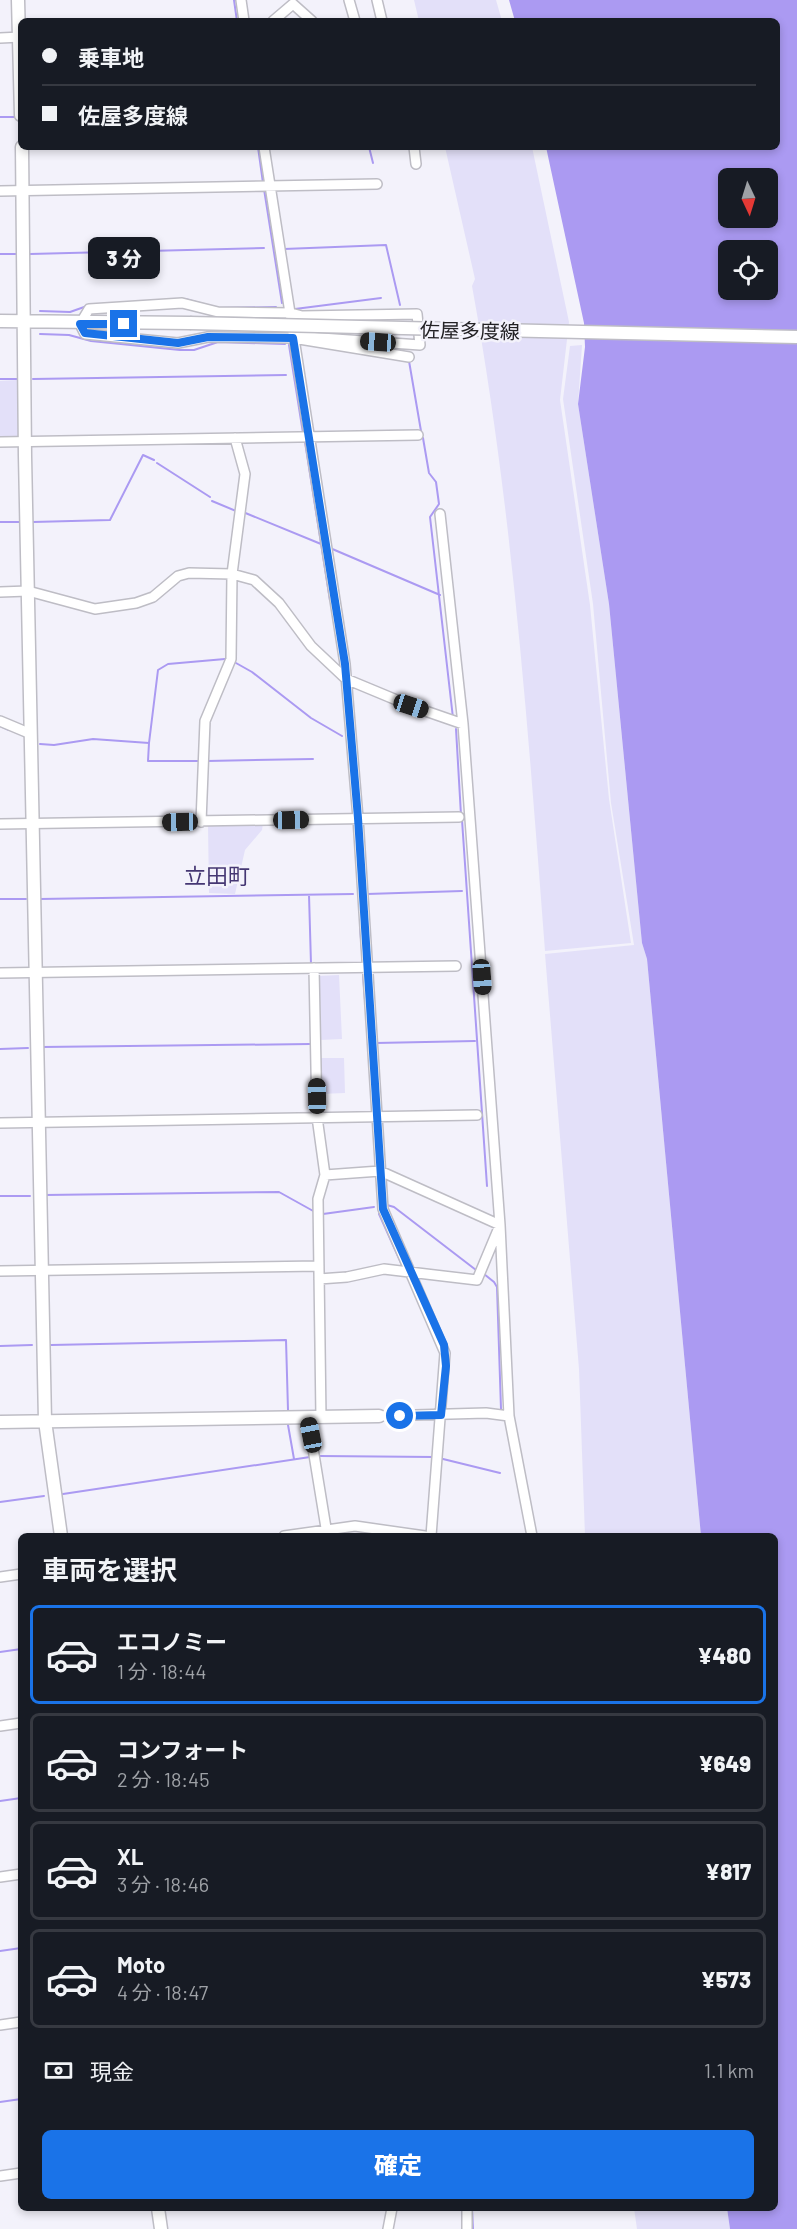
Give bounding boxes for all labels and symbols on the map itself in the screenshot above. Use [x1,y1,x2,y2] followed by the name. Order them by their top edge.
[718,168,778,228] north arrow
[88,237,160,279] callout: 3 分
[110,310,137,337] route end
[420,317,520,343] street label: 佐屋多度線
[359,332,397,352] car
[391,692,431,720] car
[273,811,309,829] car
[162,813,198,831] car
[184,862,250,888] district label: 立田町
[472,958,492,996] car
[308,1078,326,1114] car
[386,1402,413,1429] route start
[299,1416,323,1454] car

